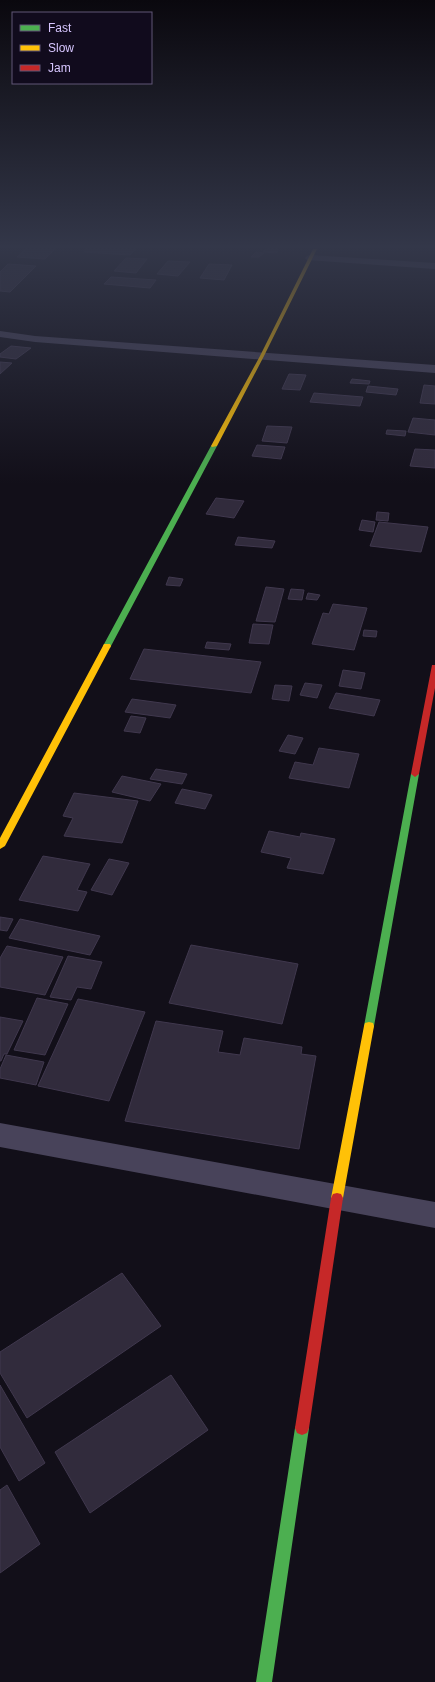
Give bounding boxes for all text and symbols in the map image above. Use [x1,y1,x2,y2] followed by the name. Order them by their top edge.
[12,12,152,84] legend
[48,21,72,35] text: Fast
[48,41,74,55] text: Slow
[48,61,71,75] text: Jam

